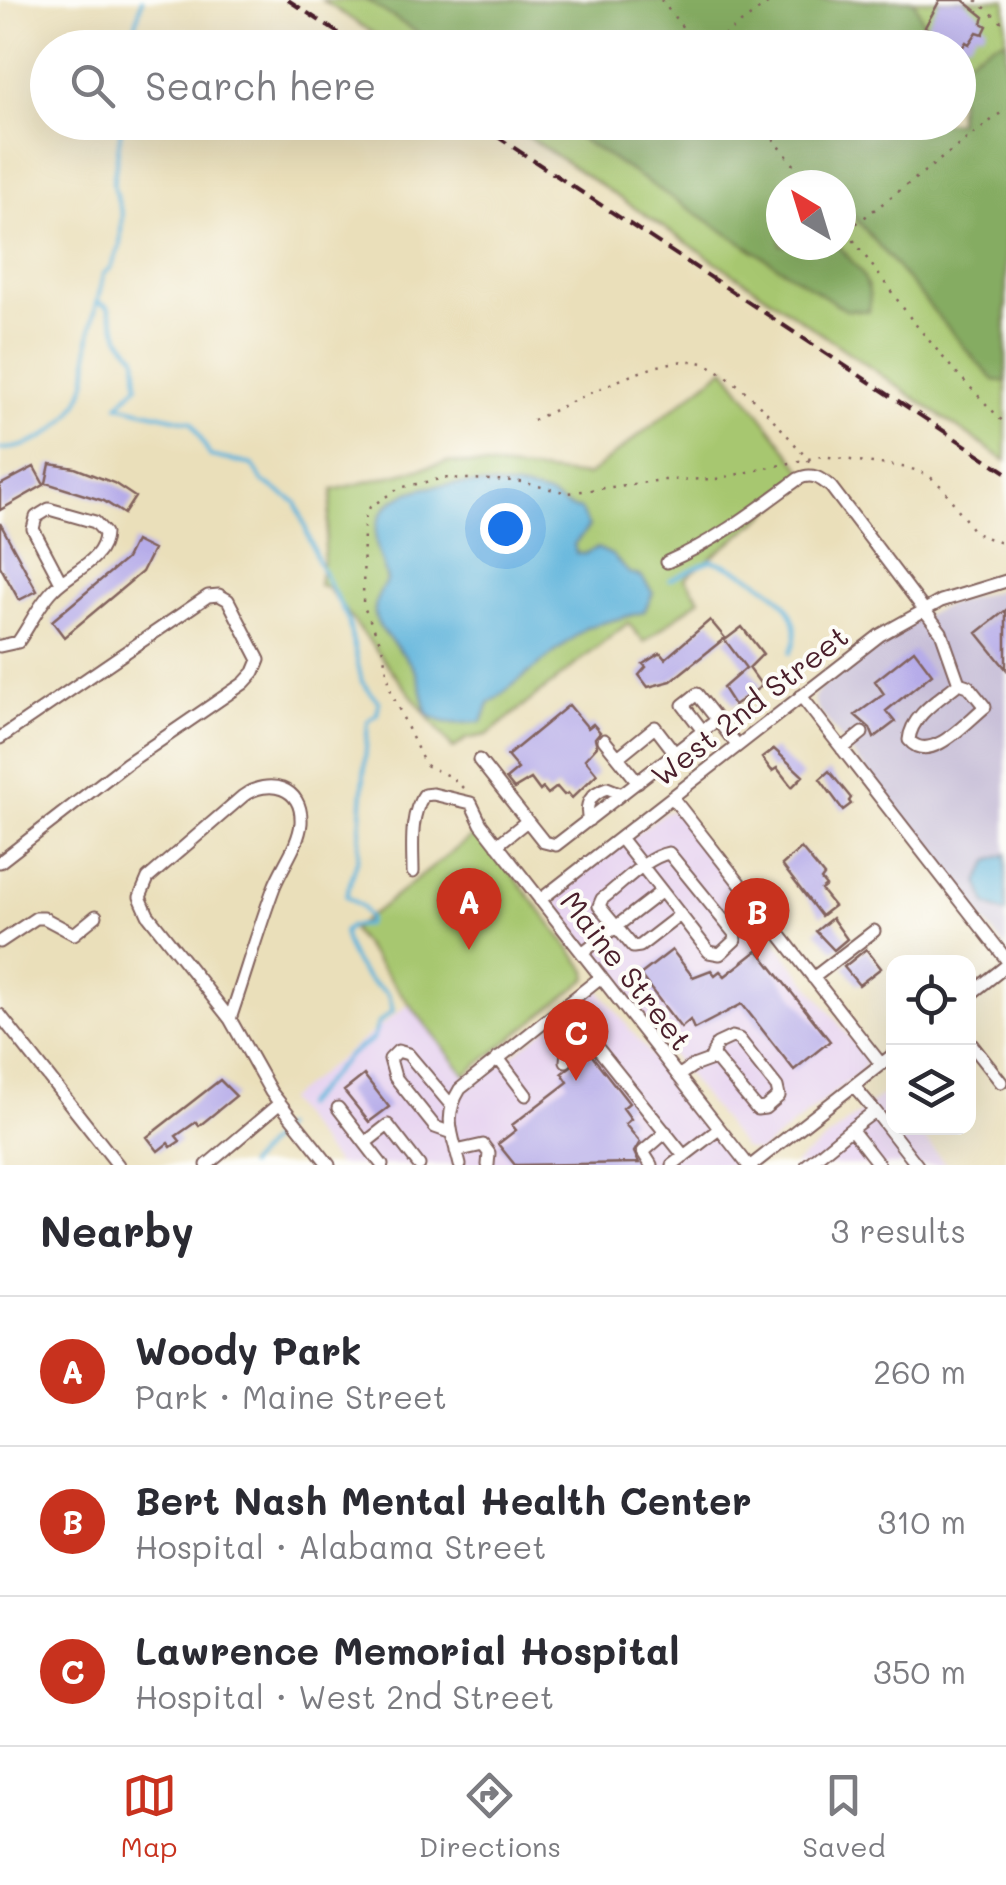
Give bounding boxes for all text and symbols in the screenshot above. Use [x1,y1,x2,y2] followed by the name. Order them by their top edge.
[30,30,976,140] search box
[65,58,120,113] icon: search
[145,60,376,110] text: Search here
[766,170,856,260] north arrow
[480,503,531,554] your location
[642,615,856,795] street label: West 2nd Street
[436,868,502,950] pin: A
[724,878,790,960] pin: B
[552,882,702,1058] street label: Maine Street
[886,955,976,1135] map controls
[886,955,976,1045] button: locate
[544,998,608,1081] pin: C
[886,1045,976,1135] button: layers
[40,1203,194,1258] text: Nearby
[830,1209,966,1251] text: 3 results
[135,1325,361,1375] text: Woody Park
[61,1350,84,1392] text: A
[873,1350,966,1392] text: 260 m
[135,1375,447,1417] text: Park · Maine Street
[135,1475,751,1525] text: Bert Nash Mental Health Center
[62,1500,83,1542] text: B
[877,1500,966,1542] text: 310 m
[135,1525,546,1567] text: Hospital · Alabama Street
[135,1625,680,1675] text: Lawrence Memorial Hospital
[61,1650,84,1692] text: C
[873,1650,966,1692] text: 350 m
[135,1675,554,1717] text: Hospital · West 2nd Street
[121,1768,178,1864] tab: Map
[419,1768,561,1864] tab: Directions
[802,1768,885,1864] tab: Saved

